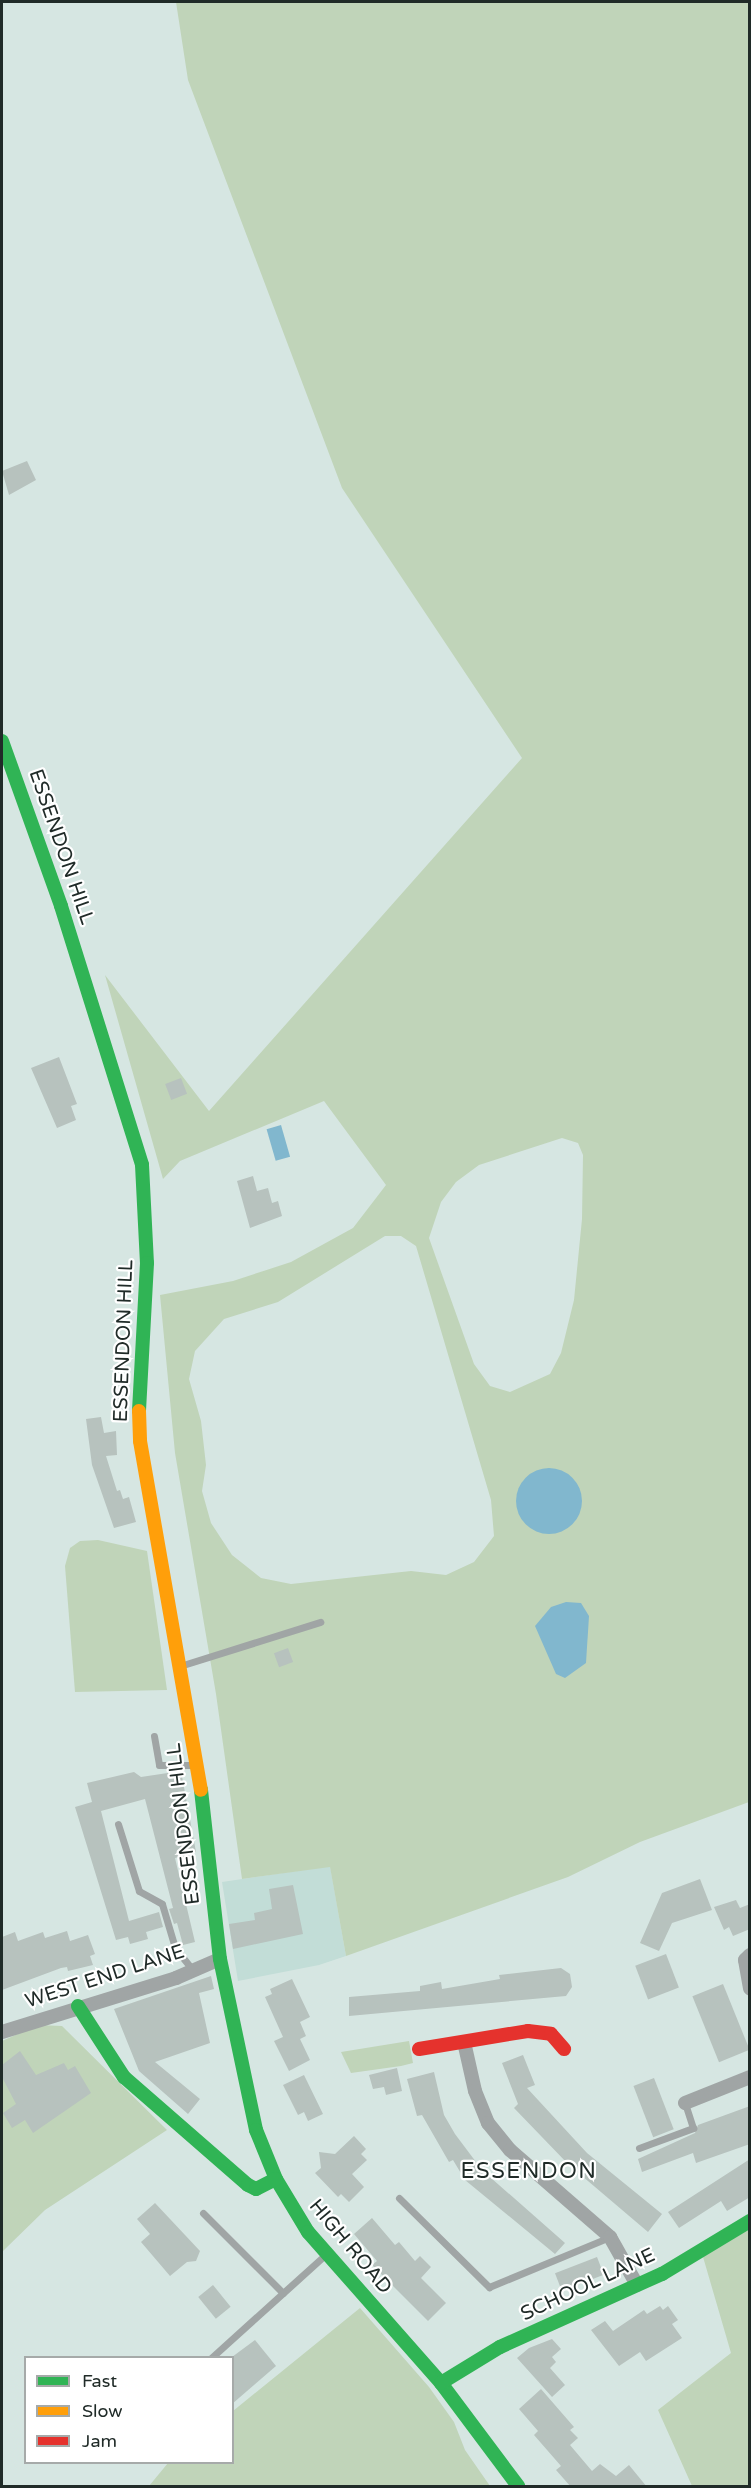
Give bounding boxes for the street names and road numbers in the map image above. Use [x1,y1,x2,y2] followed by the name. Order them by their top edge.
[23,766,99,928] street label: ESSENDON HILL
[109,1259,139,1423] street label: ESSENDON HILL
[162,1742,206,1906] street label: ESSENDON HILL
[22,1940,188,2014] street label: WEST END LANE
[303,2195,397,2299] street label: HIGH ROAD
[517,2243,659,2327] street label: SCHOOL LANE

